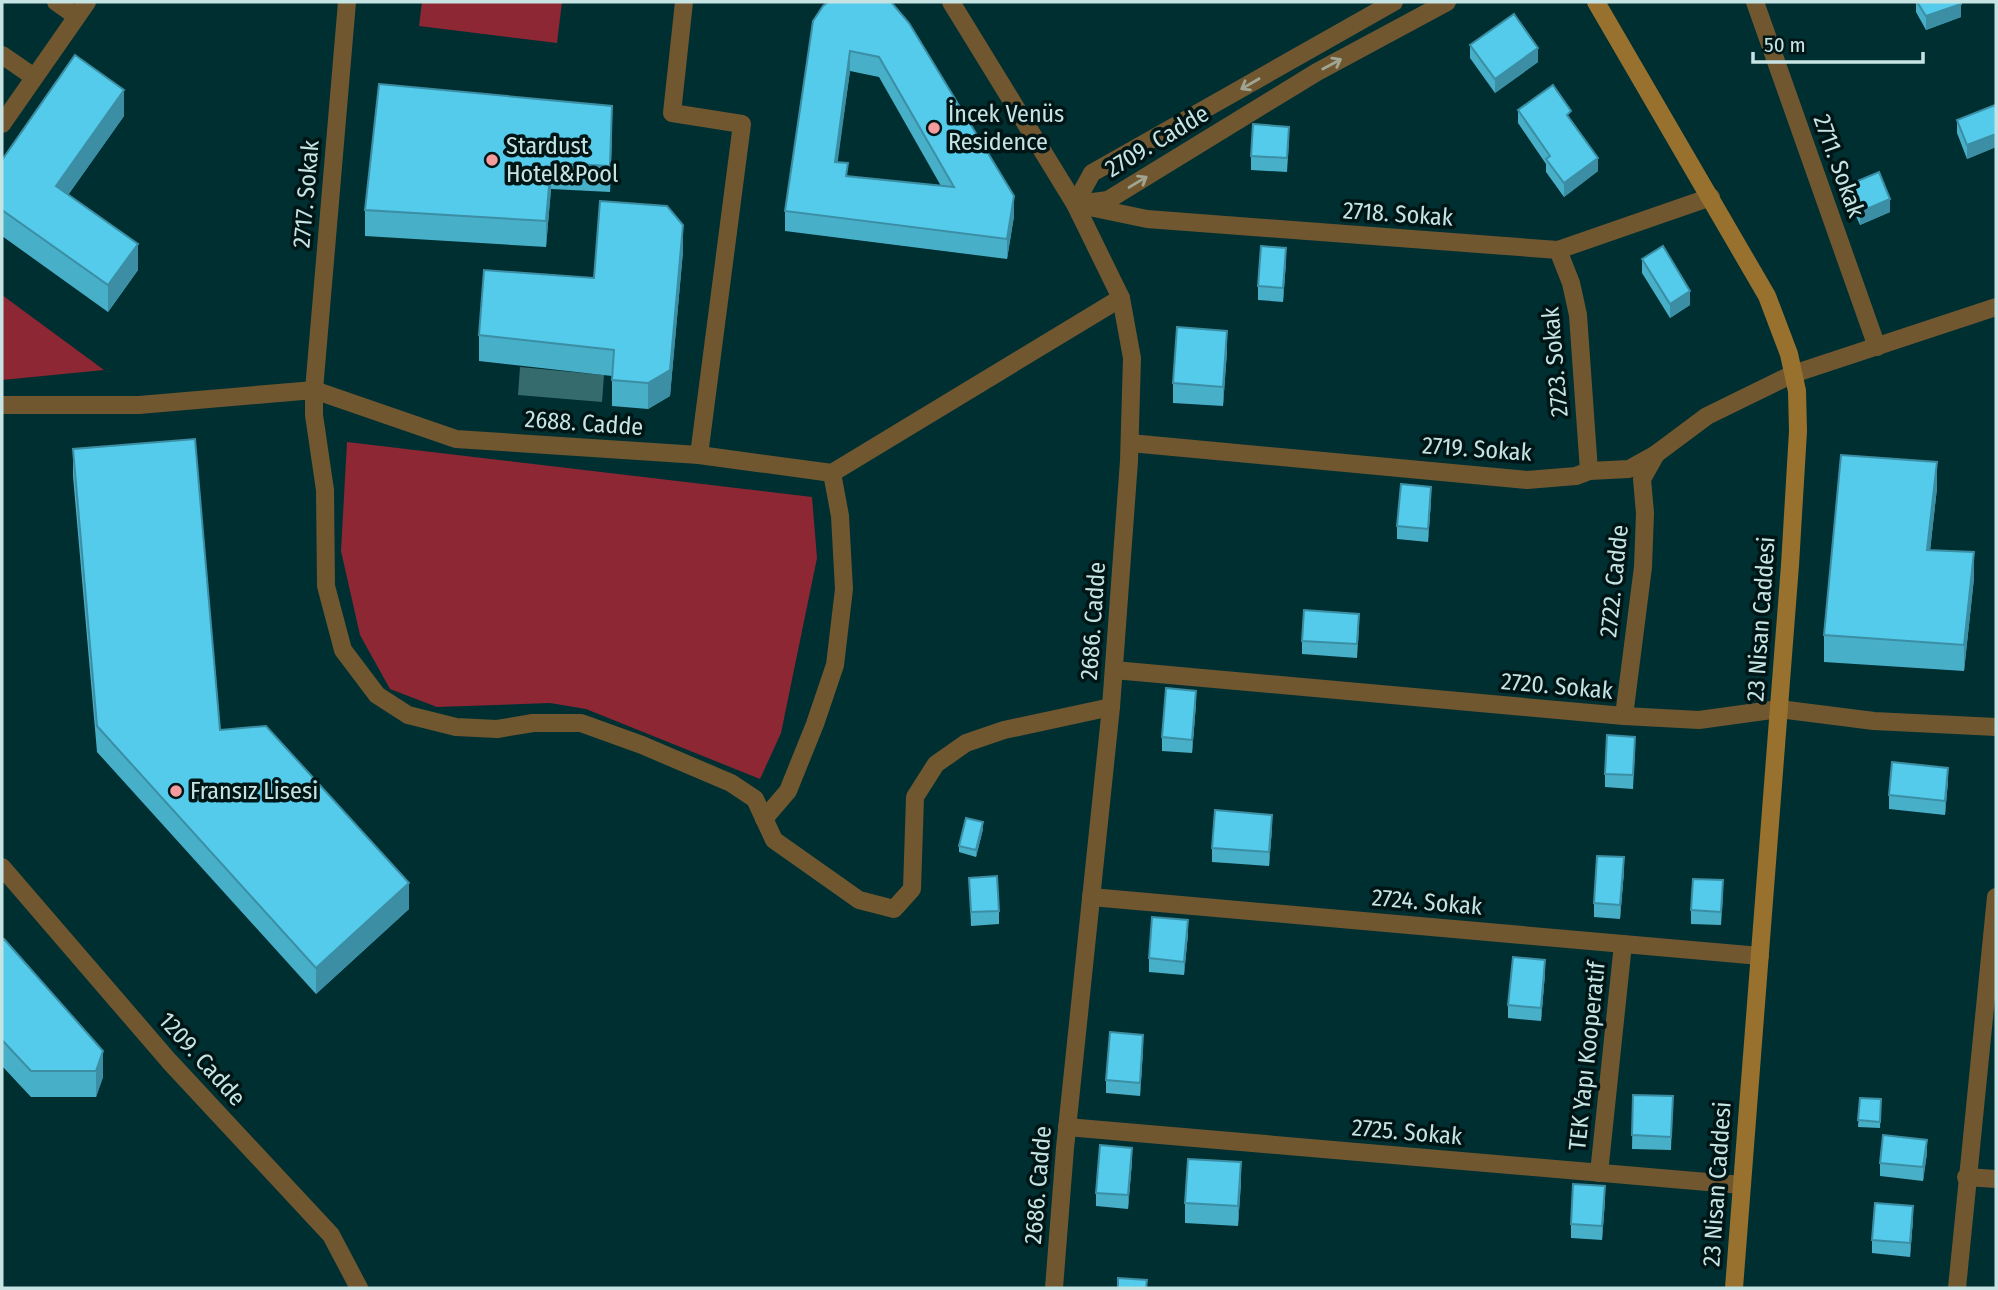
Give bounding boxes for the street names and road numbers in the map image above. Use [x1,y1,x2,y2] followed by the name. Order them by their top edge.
[1100,99,1214,183] street label: 2709. Cadde
[1808,111,1871,222] street label: 2711. Sokak
[287,138,325,249] street label: 2717. Sokak
[1342,196,1455,232] street label: 2718. Sokak
[1536,305,1574,418] street label: 2723. Sokak
[524,405,644,441] street label: 2688. Cadde
[1421,431,1534,467] street label: 2719. Sokak
[1594,523,1634,639] street label: 2722. Cadde
[1741,536,1781,702] street label: 23 Nisan Caddesi
[1075,561,1111,681] street label: 2686. Cadde
[1500,667,1615,705] street label: 2720. Sokak
[1371,883,1484,921] street label: 2724. Sokak
[1563,958,1611,1152] street label: TEK Yapı Kooperatif
[153,1007,251,1111] street label: 1209. Cadde
[1697,1101,1737,1267] street label: 23 Nisan Caddesi
[1351,1113,1464,1151] street label: 2725. Sokak
[1019,1125,1057,1245] street label: 2686. Cadde

